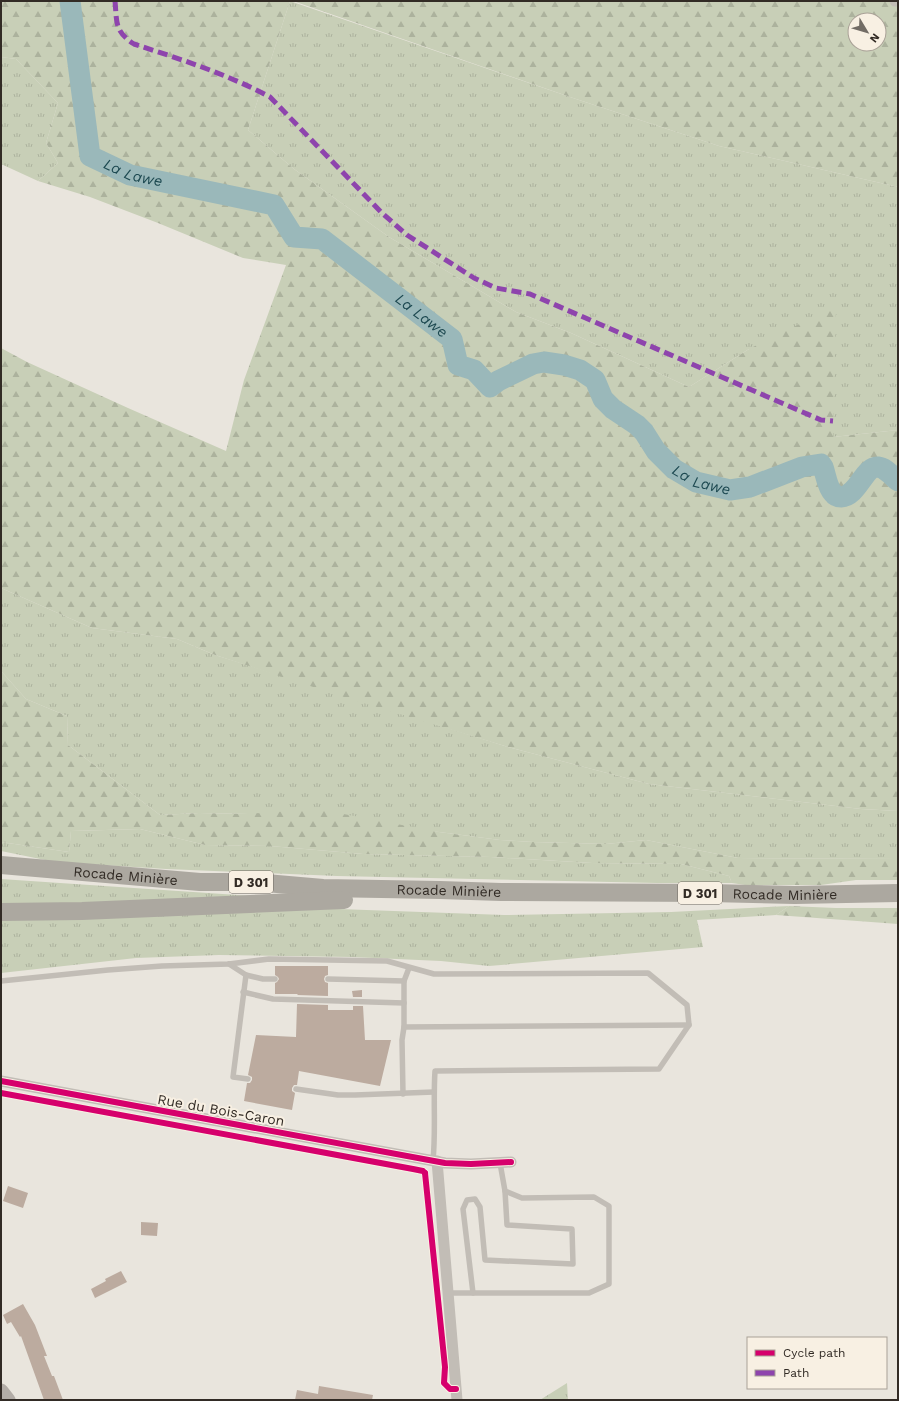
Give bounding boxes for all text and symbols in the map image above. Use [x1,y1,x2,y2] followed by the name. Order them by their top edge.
[847,12,887,52] north arrow
[867,31,882,45] text: N
[101,155,164,191] water label: La Lawe
[392,290,451,341] water label: La Lawe
[669,461,732,499] water label: La Lawe
[73,863,178,888] street label: Rocade Minière
[229,871,273,893] road number: D 301
[397,881,502,900] street label: Rocade Minière
[678,882,722,904] road number: D 301
[732,886,837,903] street label: Rocade Minière
[156,1091,286,1129] street label: Rue du Bois-Caron
[747,1337,887,1389] legend
[783,1346,845,1360] text: Cycle path
[783,1366,809,1380] text: Path

